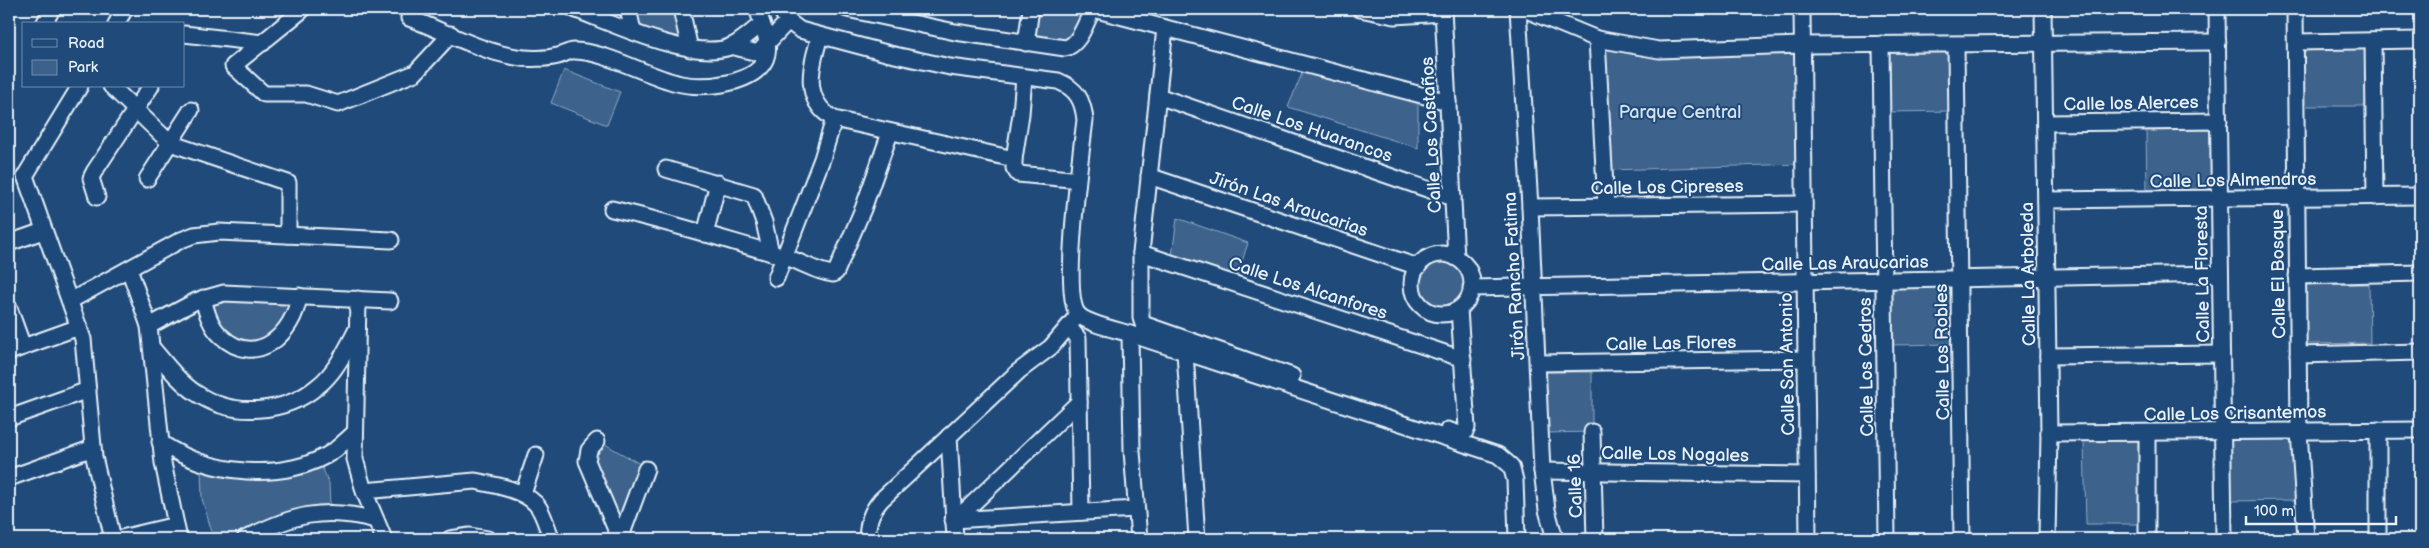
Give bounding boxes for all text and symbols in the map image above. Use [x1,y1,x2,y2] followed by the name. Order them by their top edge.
[22,22,185,88] legend
[68,34,104,53] text: Road
[1417,56,1446,214] street label: Calle Los Castaños
[68,58,99,77] text: Park
[1229,92,1395,167] street label: Calle Los Huarancos
[2063,92,2199,115] street label: Calle los Alerces
[1619,102,1741,123] park label: Parque Central
[1207,168,1371,241] street label: Jirón Las Araucarias
[2150,169,2317,192] street label: Calle Los Almendros
[1590,176,1744,199] street label: Calle Los Cipreses
[1500,191,1529,361] street label: Jirón Rancho Fatima
[2017,202,2040,346] street label: Calle La Arboleda
[2191,205,2214,343] street label: Calle La Floresta
[2267,209,2290,339] street label: Calle El Bosque
[1761,252,1929,275] street label: Calle Las Araucarias
[1226,253,1390,324] street label: Calle Los Alcanfores
[1931,283,1954,421] street label: Calle Los Robles
[1776,292,1799,436] street label: Calle San Antonio
[1855,297,1878,437] street label: Calle Los Cedros
[1605,332,1737,355] street label: Calle Las Flores
[2144,401,2327,426] street label: Calle Los Crisantemos
[1601,443,1749,466] street label: Calle Los Nogales
[1564,453,1587,519] street label: Calle 16
[2246,493,2396,525] scale bar
[2254,502,2294,521] text: 100 m

